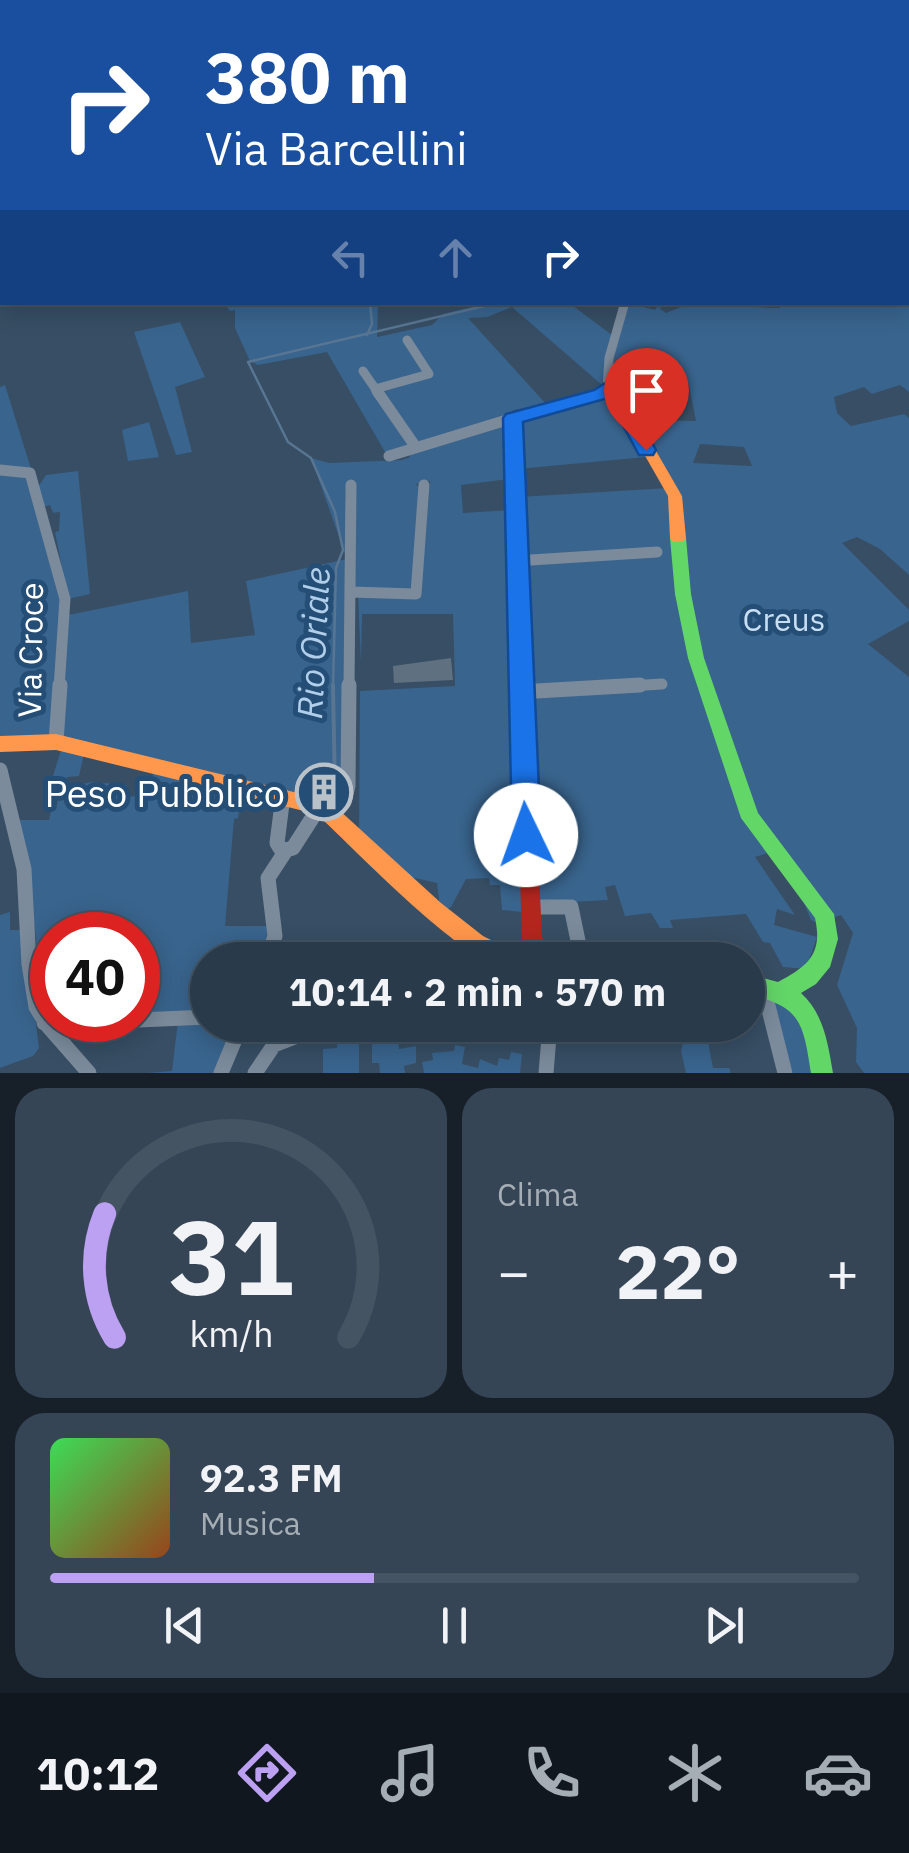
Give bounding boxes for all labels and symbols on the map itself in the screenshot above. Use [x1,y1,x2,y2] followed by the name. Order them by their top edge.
[604,348,689,451] pin
[286,566,340,720] water label: Rio Oriale
[8,582,52,718] street label: Via Croce
[743,598,825,640] park label: Creus
[294,762,354,822] building icon: Peso Pubblico
[44,768,285,817] place label: Peso Pubblico
[474,783,578,887] position arrow
[30,912,160,1042] speed limit sign: 40

